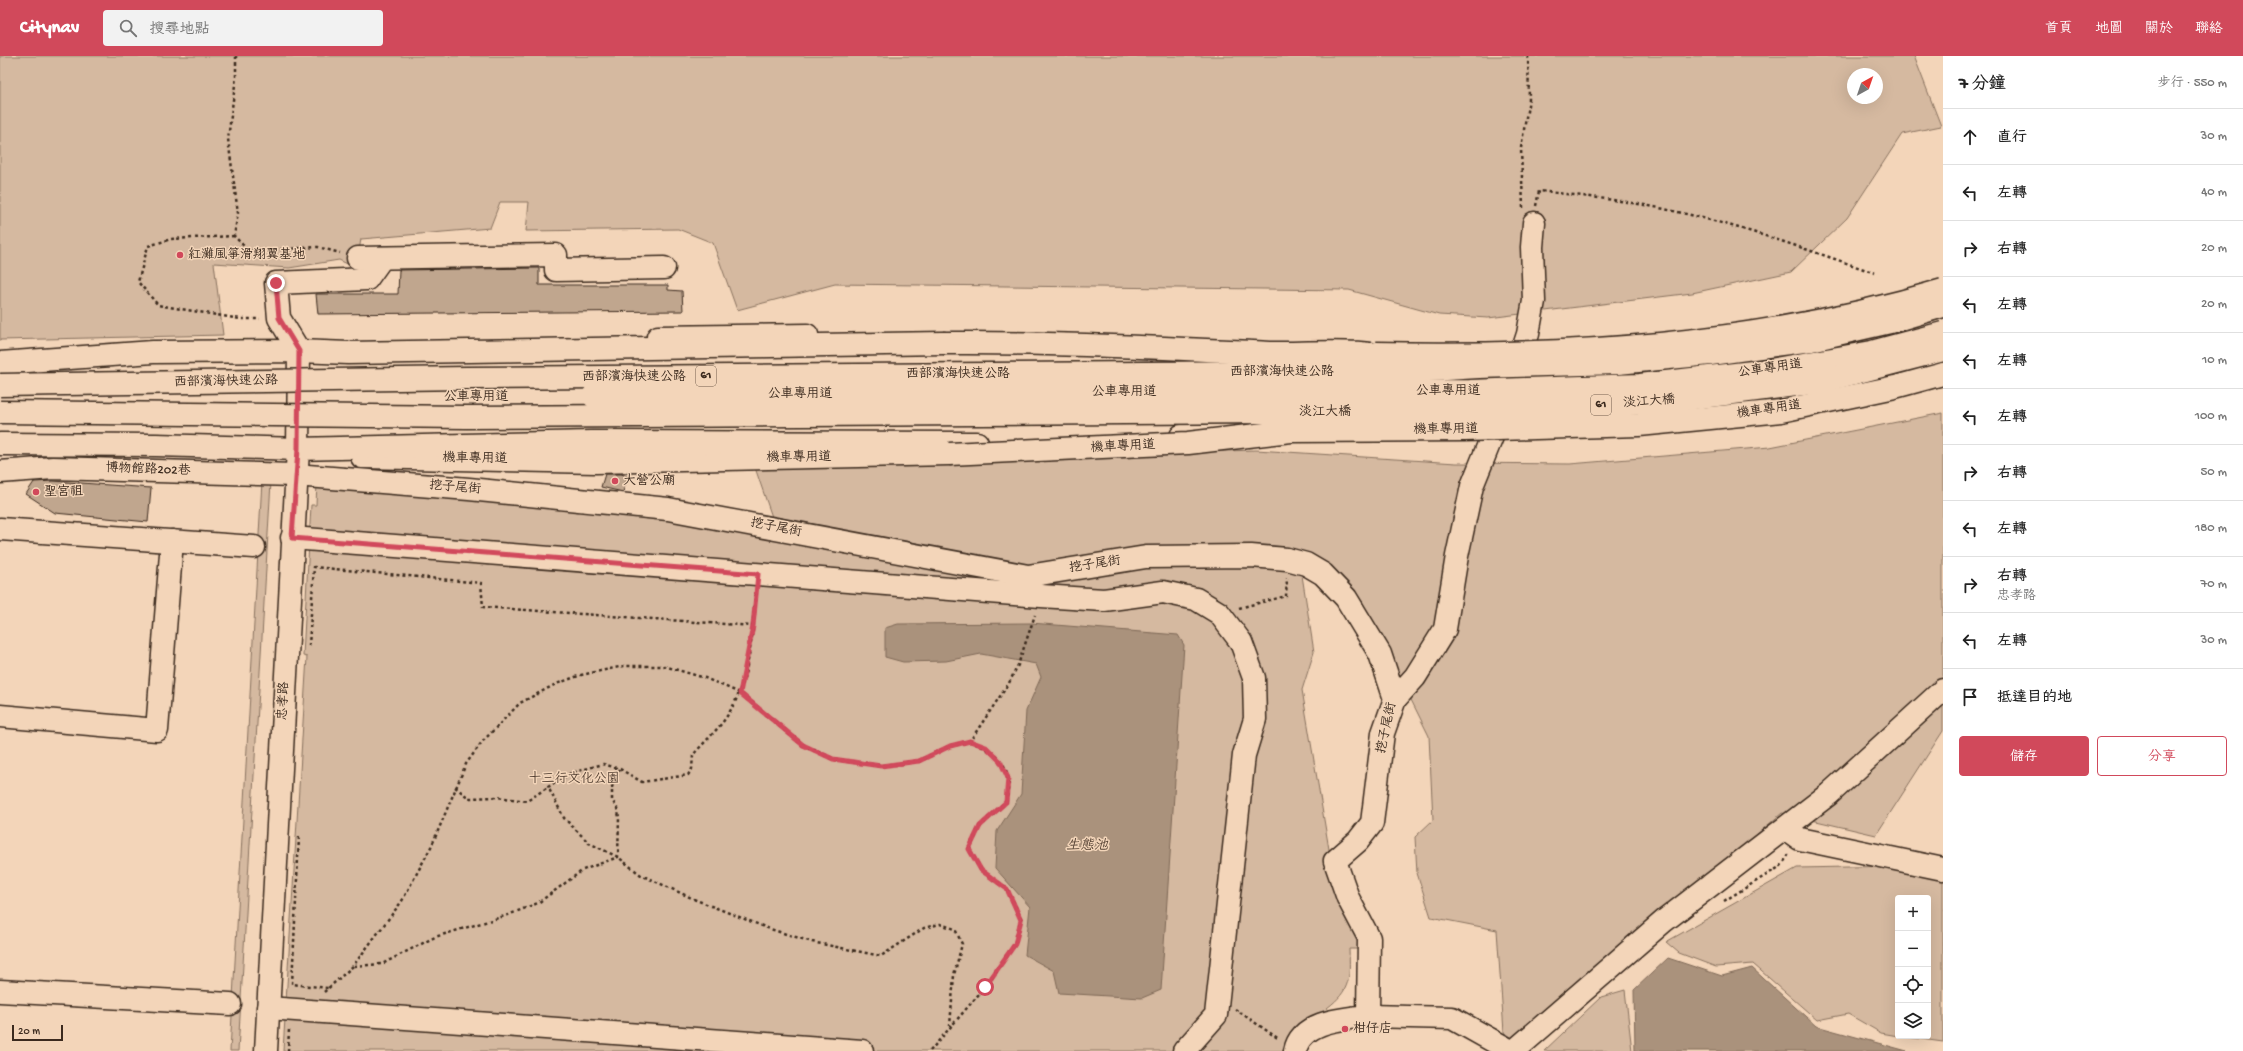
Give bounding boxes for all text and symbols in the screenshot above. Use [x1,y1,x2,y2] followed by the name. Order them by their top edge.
[103,10,383,46] search box
[20,17,79,40] text: Citynav
[117,17,139,39] icon: search
[149,21,210,39] text: 搜尋地點
[2045,21,2073,38] text: 首頁
[2095,21,2123,38] text: 地圖
[2145,21,2173,38] text: 關於
[2195,21,2223,38] text: 聯絡
[1847,68,1883,104] north arrow
[1959,75,2006,95] text: 7 分鐘
[2157,76,2227,91] text: 步行 · 550 m
[1959,126,1981,148] icon: ahead
[1997,129,2027,147] text: 直行
[2201,129,2227,144] text: 30 m
[1959,182,1981,204] icon: left
[1997,185,2027,203] text: 左轉
[2201,185,2227,200] text: 40 m
[1959,238,1981,260] icon: right
[1997,241,2027,259] text: 右轉
[2201,241,2227,256] text: 20 m
[188,247,305,263] place label: 紅灘風箏滑翔翼基地
[175,250,185,260] marker: 紅灘風箏滑翔翼基地
[267,274,285,292] route end
[1959,294,1981,316] icon: left
[1997,297,2027,315] text: 左轉
[2201,297,2227,312] text: 20 m
[1959,350,1981,372] icon: left
[1997,353,2027,371] text: 左轉
[2202,353,2227,368] text: 10 m
[1737,356,1803,381] street label: 公車專用道
[1230,363,1334,380] street label: 西部濱海快速公路
[906,365,1010,382] street label: 西部濱海快速公路
[696,366,716,386] road number: 61
[582,368,686,385] street label: 西部濱海快速公路
[174,372,278,390] street label: 西部濱海快速公路
[1415,383,1481,399] street label: 公車專用道
[1091,384,1157,400] street label: 公車專用道
[767,386,833,402] street label: 公車專用道
[443,389,509,405] street label: 公車專用道
[1622,392,1675,411] street label: 淡江大橋
[1591,395,1611,415] road number: 61
[1736,397,1802,422] street label: 機車專用道
[1299,404,1351,420] street label: 淡江大橋
[1959,406,1981,428] icon: left
[1997,409,2027,427] text: 左轉
[2195,409,2227,424] text: 100 m
[1413,421,1479,438] street label: 機車專用道
[1090,437,1156,456] street label: 機車專用道
[766,449,832,466] street label: 機車專用道
[442,450,508,467] street label: 機車專用道
[105,459,191,479] street label: 博物館路202巷
[1959,462,1981,484] icon: right
[1997,465,2027,483] text: 右轉
[2200,465,2227,480] text: 50 m
[623,473,675,489] place label: 大營公廟
[610,476,620,486] marker: 大營公廟
[428,477,482,498] street label: 挖子尾街
[44,484,83,500] place label: 聖宮祖
[31,487,41,497] marker: 聖宮祖
[749,515,803,540] street label: 挖子尾街
[1959,518,1981,540] icon: left
[1997,521,2027,539] text: 左轉
[2195,521,2227,536] text: 180 m
[1068,553,1122,576] street label: 挖子尾街
[1997,568,2027,586] text: 右轉
[1959,574,1981,596] icon: right
[2201,577,2227,592] text: 70 m
[1997,589,2036,604] text: 忠孝路
[1959,630,1981,652] icon: left
[1997,633,2027,651] text: 左轉
[2201,633,2227,648] text: 30 m
[274,681,293,721] street label: 忠孝路
[1959,686,1981,708] icon: arrive
[1997,689,2072,707] text: 抵達目的地
[1373,701,1400,755] street label: 挖子尾街
[1959,736,2089,776] button: 儲存
[2097,736,2227,776] button: 分享
[528,771,620,787] park label: 十三行文化公園
[1066,837,1109,855] water label: 生態池
[1895,895,1931,1039] map controls
[1895,895,1931,931] button: +
[1895,931,1931,967] button: −
[1895,967,1931,1003] button: locate
[976,978,994,996] route start
[1895,1003,1931,1039] button: layers
[1353,1021,1392,1037] place label: 柑仔店
[12,1023,63,1042] scale bar
[1340,1024,1350,1034] marker: 柑仔店
[18,1026,40,1038] text: 20 m

